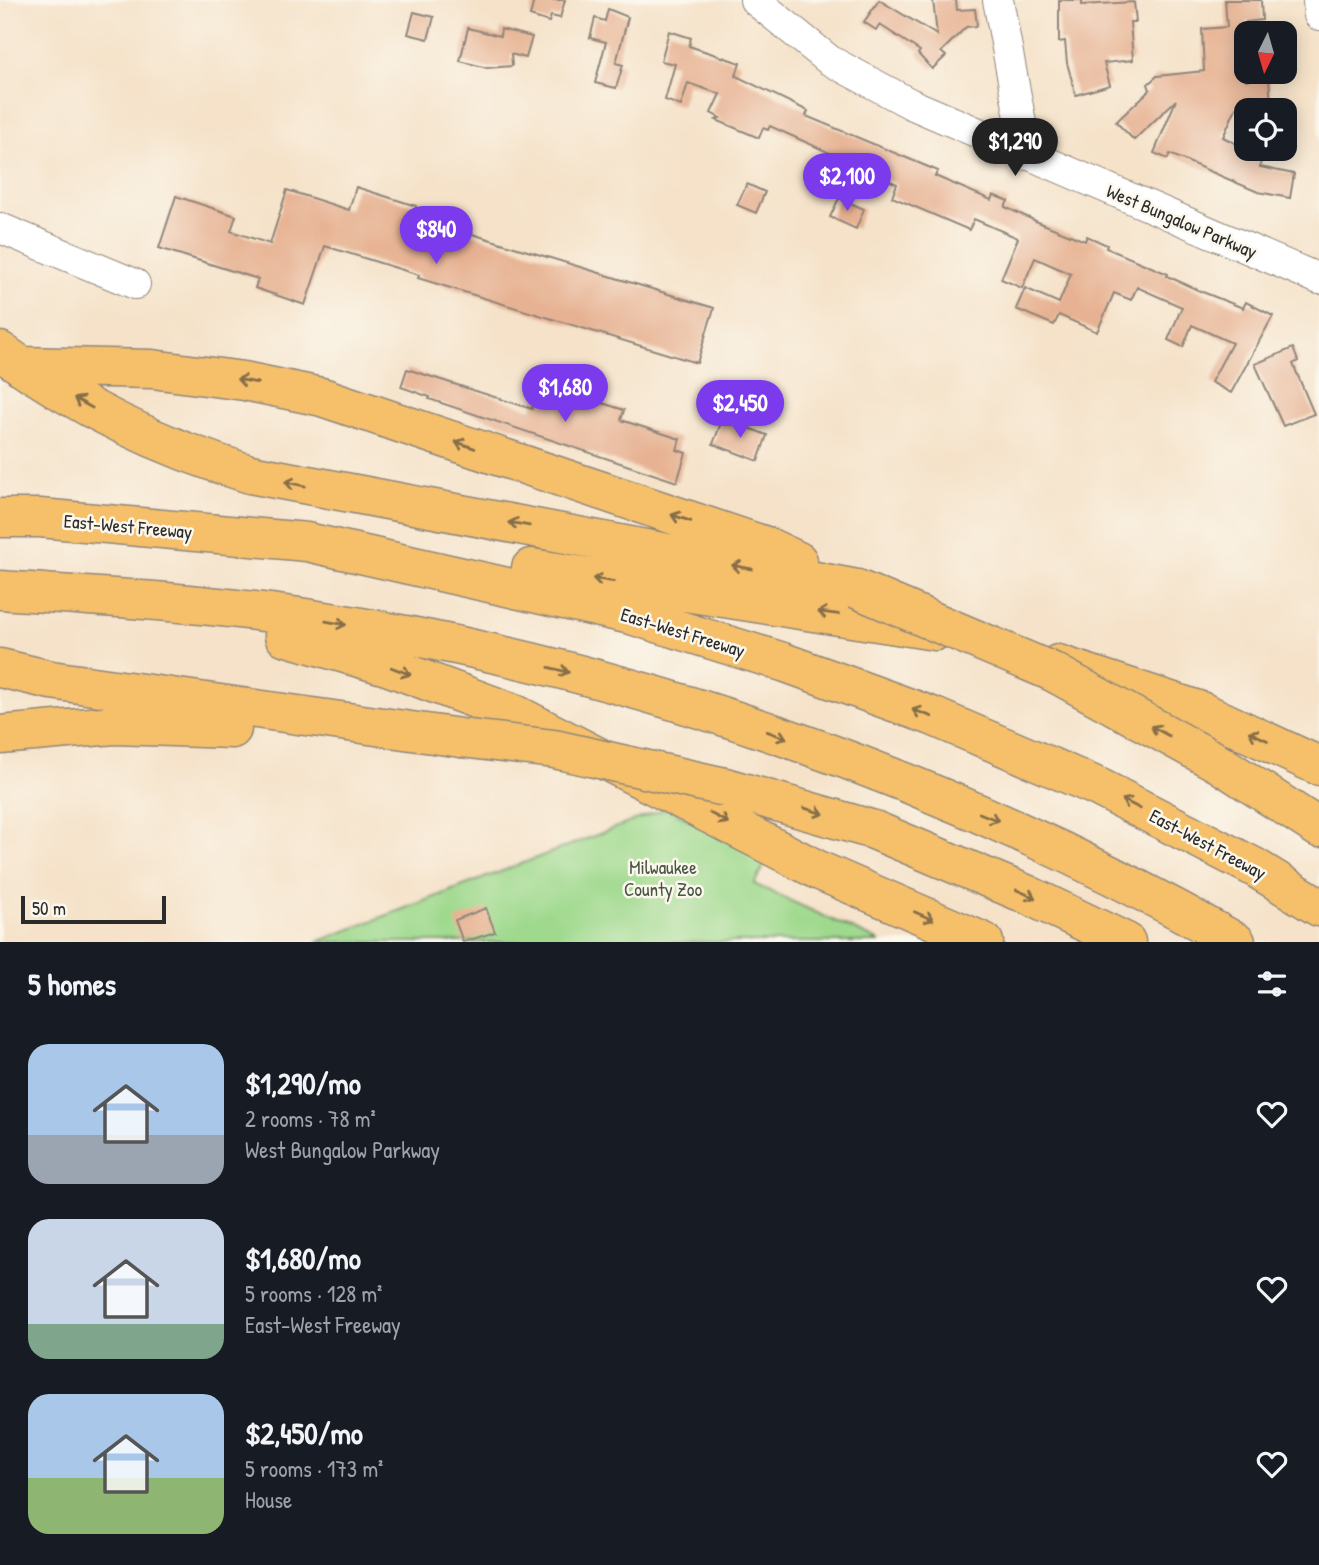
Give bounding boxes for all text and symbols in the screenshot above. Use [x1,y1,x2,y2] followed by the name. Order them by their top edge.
[1234,21,1297,84] north arrow
[1234,21,1297,161] map controls
[1234,98,1297,161] button: locate
[958,118,1072,178] pin: $1,290
[988,125,1042,156] text: $1,290
[790,154,904,213] pin: $2,100
[819,160,875,191] text: $2,100
[1103,178,1261,264] street label: West Bungalow Parkway
[395,206,477,266] pin: $840
[416,213,456,244] text: $840
[508,364,622,424] pin: $1,680
[538,371,592,402] text: $1,680
[236,374,259,388] one-way arrow
[683,380,797,440] pin: $2,450
[712,387,768,418] text: $2,450
[73,396,94,409] one-way arrow
[454,438,476,451] one-way arrow
[284,476,307,490] one-way arrow
[63,507,193,545] street label: East-West Freeway
[670,510,692,523] one-way arrow
[508,517,531,530] one-way arrow
[731,559,754,573] one-way arrow
[592,573,615,586] one-way arrow
[618,601,748,663] street label: East-West Freeway
[818,606,840,619] one-way arrow
[324,617,347,631] one-way arrow
[547,664,570,677] one-way arrow
[390,666,412,678] one-way arrow
[912,705,934,718] one-way arrow
[1150,724,1171,737] one-way arrow
[1248,729,1269,742] one-way arrow
[765,730,787,742] one-way arrow
[1121,796,1141,810] one-way arrow
[1145,802,1271,886] street label: East-West Freeway
[803,806,825,819] one-way arrow
[708,811,729,825] one-way arrow
[977,812,999,825] one-way arrow
[624,854,702,902] park label: Milwaukee County Zoo
[1015,888,1036,901] one-way arrow
[21,893,166,925] scale bar
[32,895,66,921] text: 50 m
[912,910,934,923] one-way arrow
[28,964,116,1004] text: 5 homes
[1253,965,1291,1003] icon: filters
[245,1063,361,1103] text: $1,290/mo
[84,1072,168,1156] icon: home
[1253,1095,1291,1133] icon: heart
[245,1103,376,1134] text: 2 rooms · 78 m²
[245,1134,440,1165] text: West Bungalow Parkway
[245,1238,361,1278] text: $1,680/mo
[84,1247,168,1331] icon: home
[1253,1270,1291,1308] icon: heart
[245,1278,382,1309] text: 5 rooms · 128 m²
[245,1309,401,1340] text: East-West Freeway
[245,1413,363,1453] text: $2,450/mo
[84,1422,168,1506] icon: home
[1253,1445,1291,1483] icon: heart
[245,1453,383,1484] text: 5 rooms · 173 m²
[245,1484,292,1515] text: House

